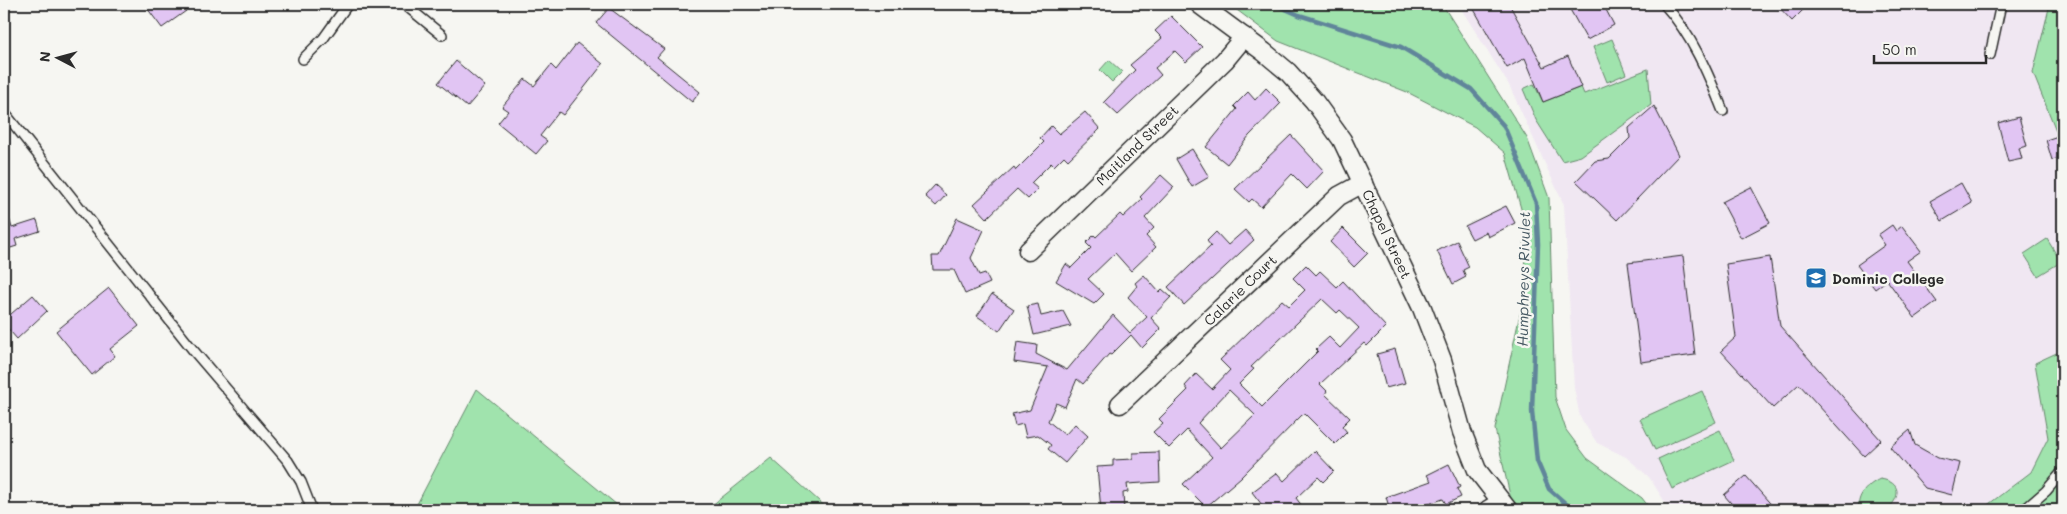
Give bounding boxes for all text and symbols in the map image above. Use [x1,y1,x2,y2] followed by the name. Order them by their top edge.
[32,32,82,82] north arrow
[1874,32,1987,64] scale bar
[1882,39,1917,59] text: 50 m
[35,50,55,63] text: N
[1091,101,1183,189] street label: Maitland Street
[1358,186,1416,282] street label: Chapel Street
[1512,211,1534,347] water label: Humphreys Rivulet
[1199,250,1281,330] street label: Calarie Court
[1804,266,1828,290] school or university icon: Dominic College
[1832,269,1944,288] place label: Dominic College

